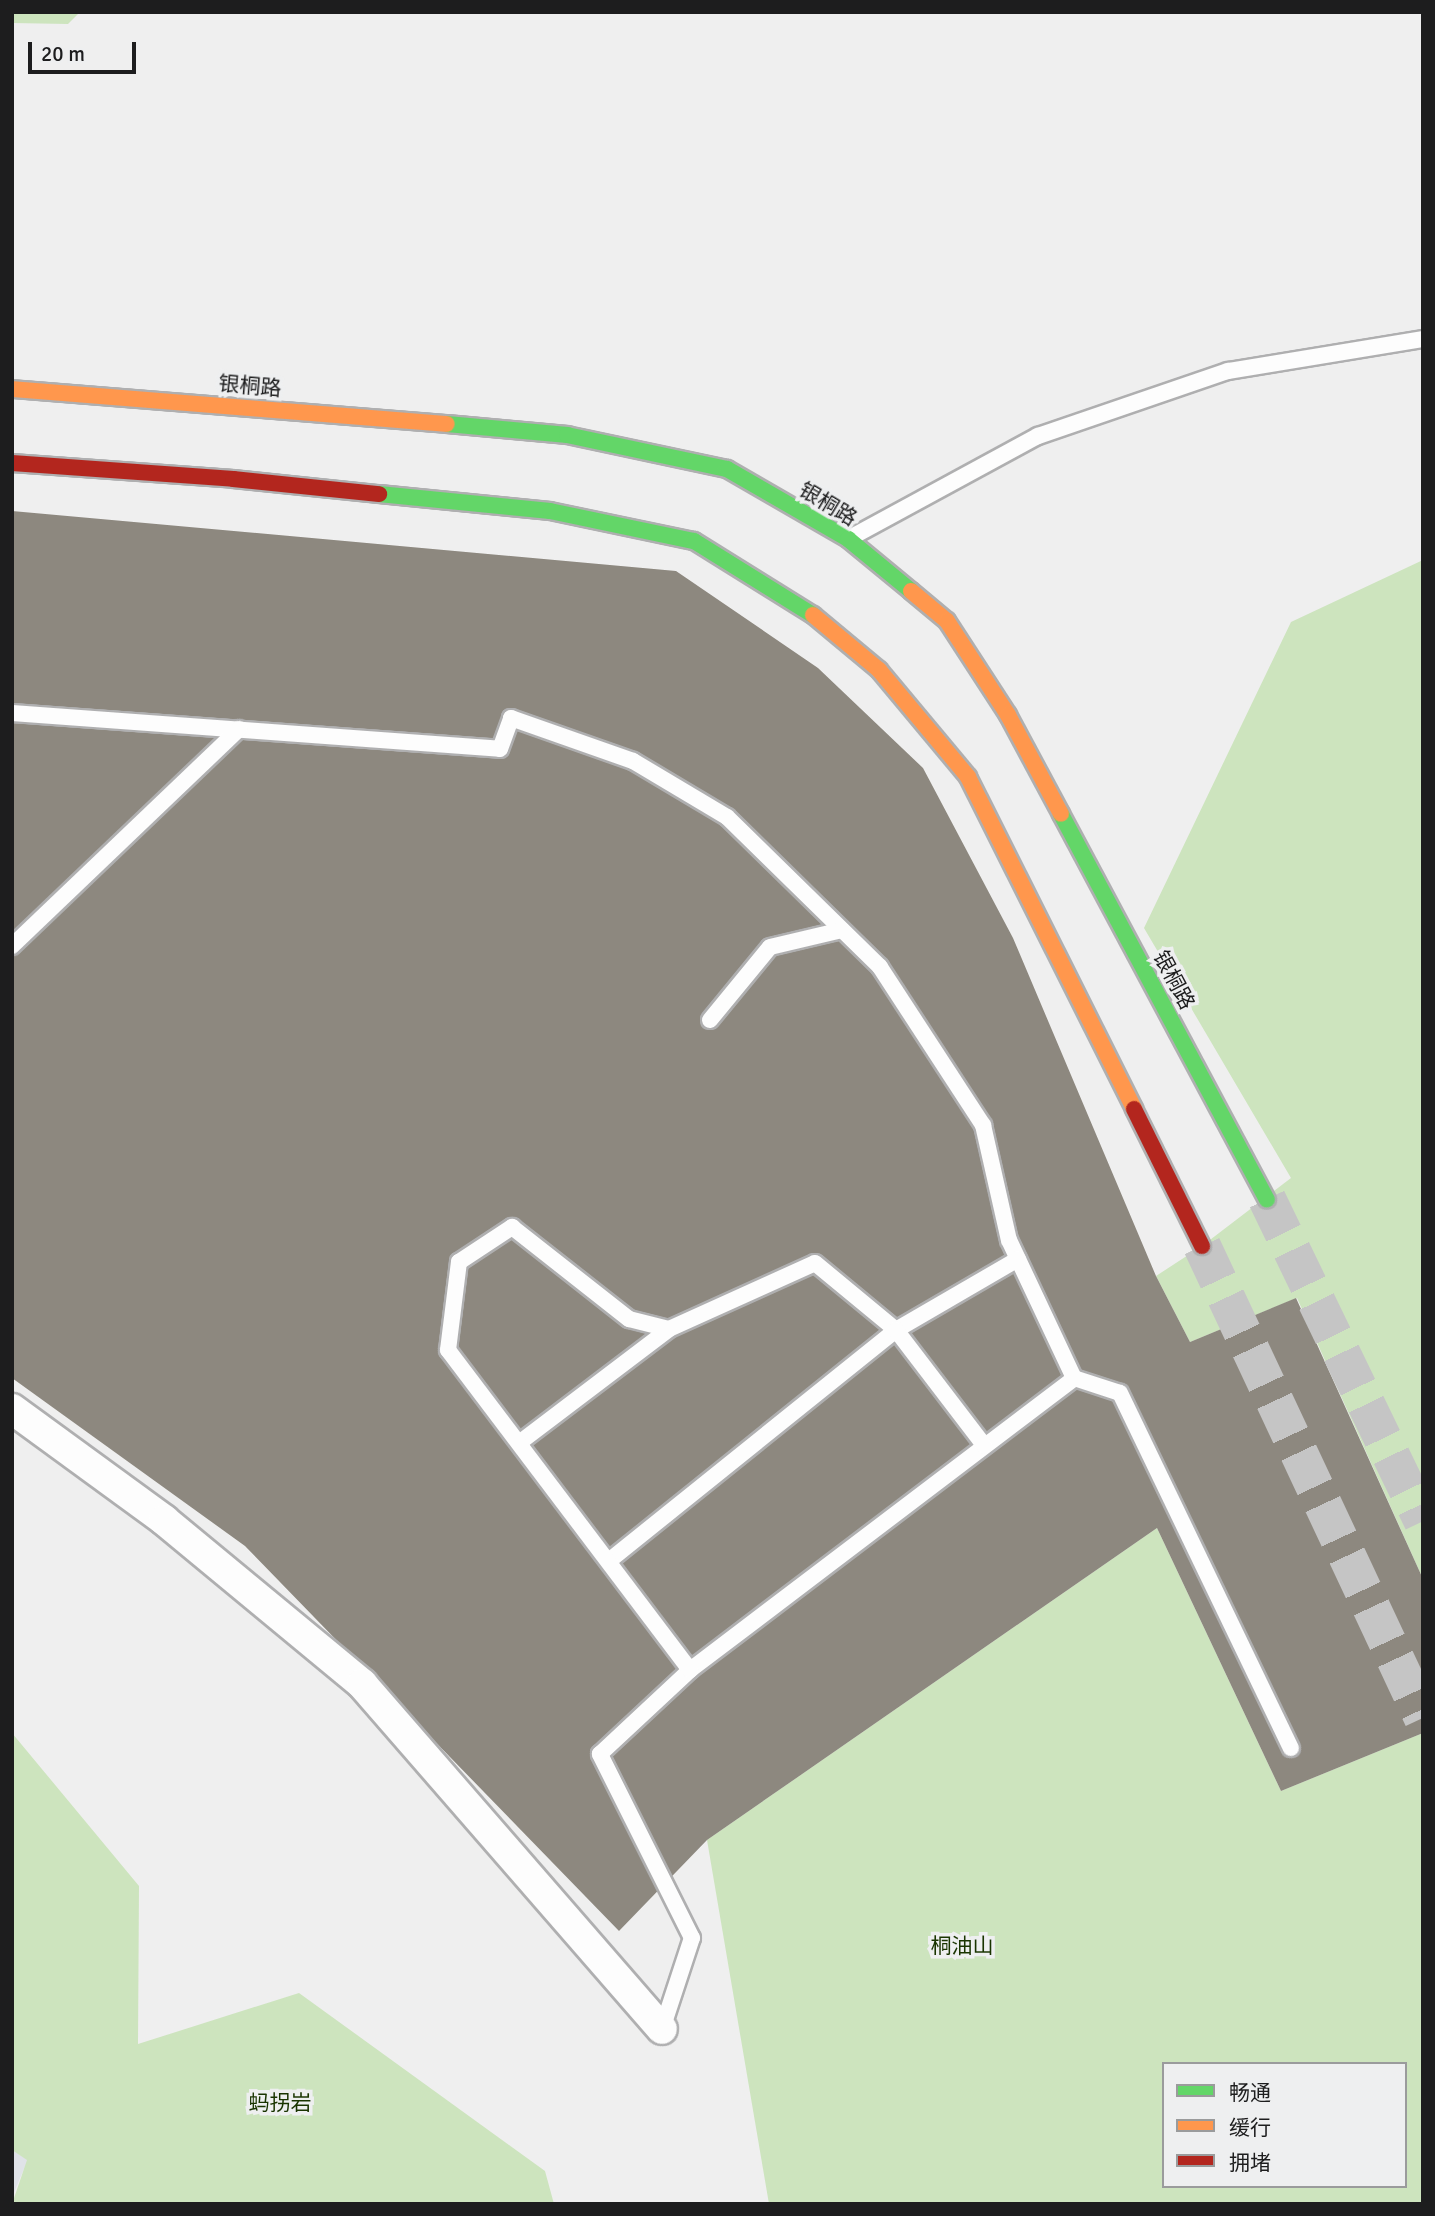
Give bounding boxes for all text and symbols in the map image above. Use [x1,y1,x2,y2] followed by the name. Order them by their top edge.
[32,28,140,72] scale bar
[41,41,85,67] text: 20 m
[218,371,282,401] street label: 银桐路
[795,477,861,531] street label: 银桐路
[1148,946,1200,1014] street label: 银桐路
[931,1933,993,1959] park label: 桐油山
[1162,2062,1407,2188] legend
[1229,2080,1271,2106] text: 畅通
[249,2090,311,2116] park label: 蚂拐岩
[1229,2115,1271,2141] text: 缓行
[1229,2150,1271,2176] text: 拥堵

